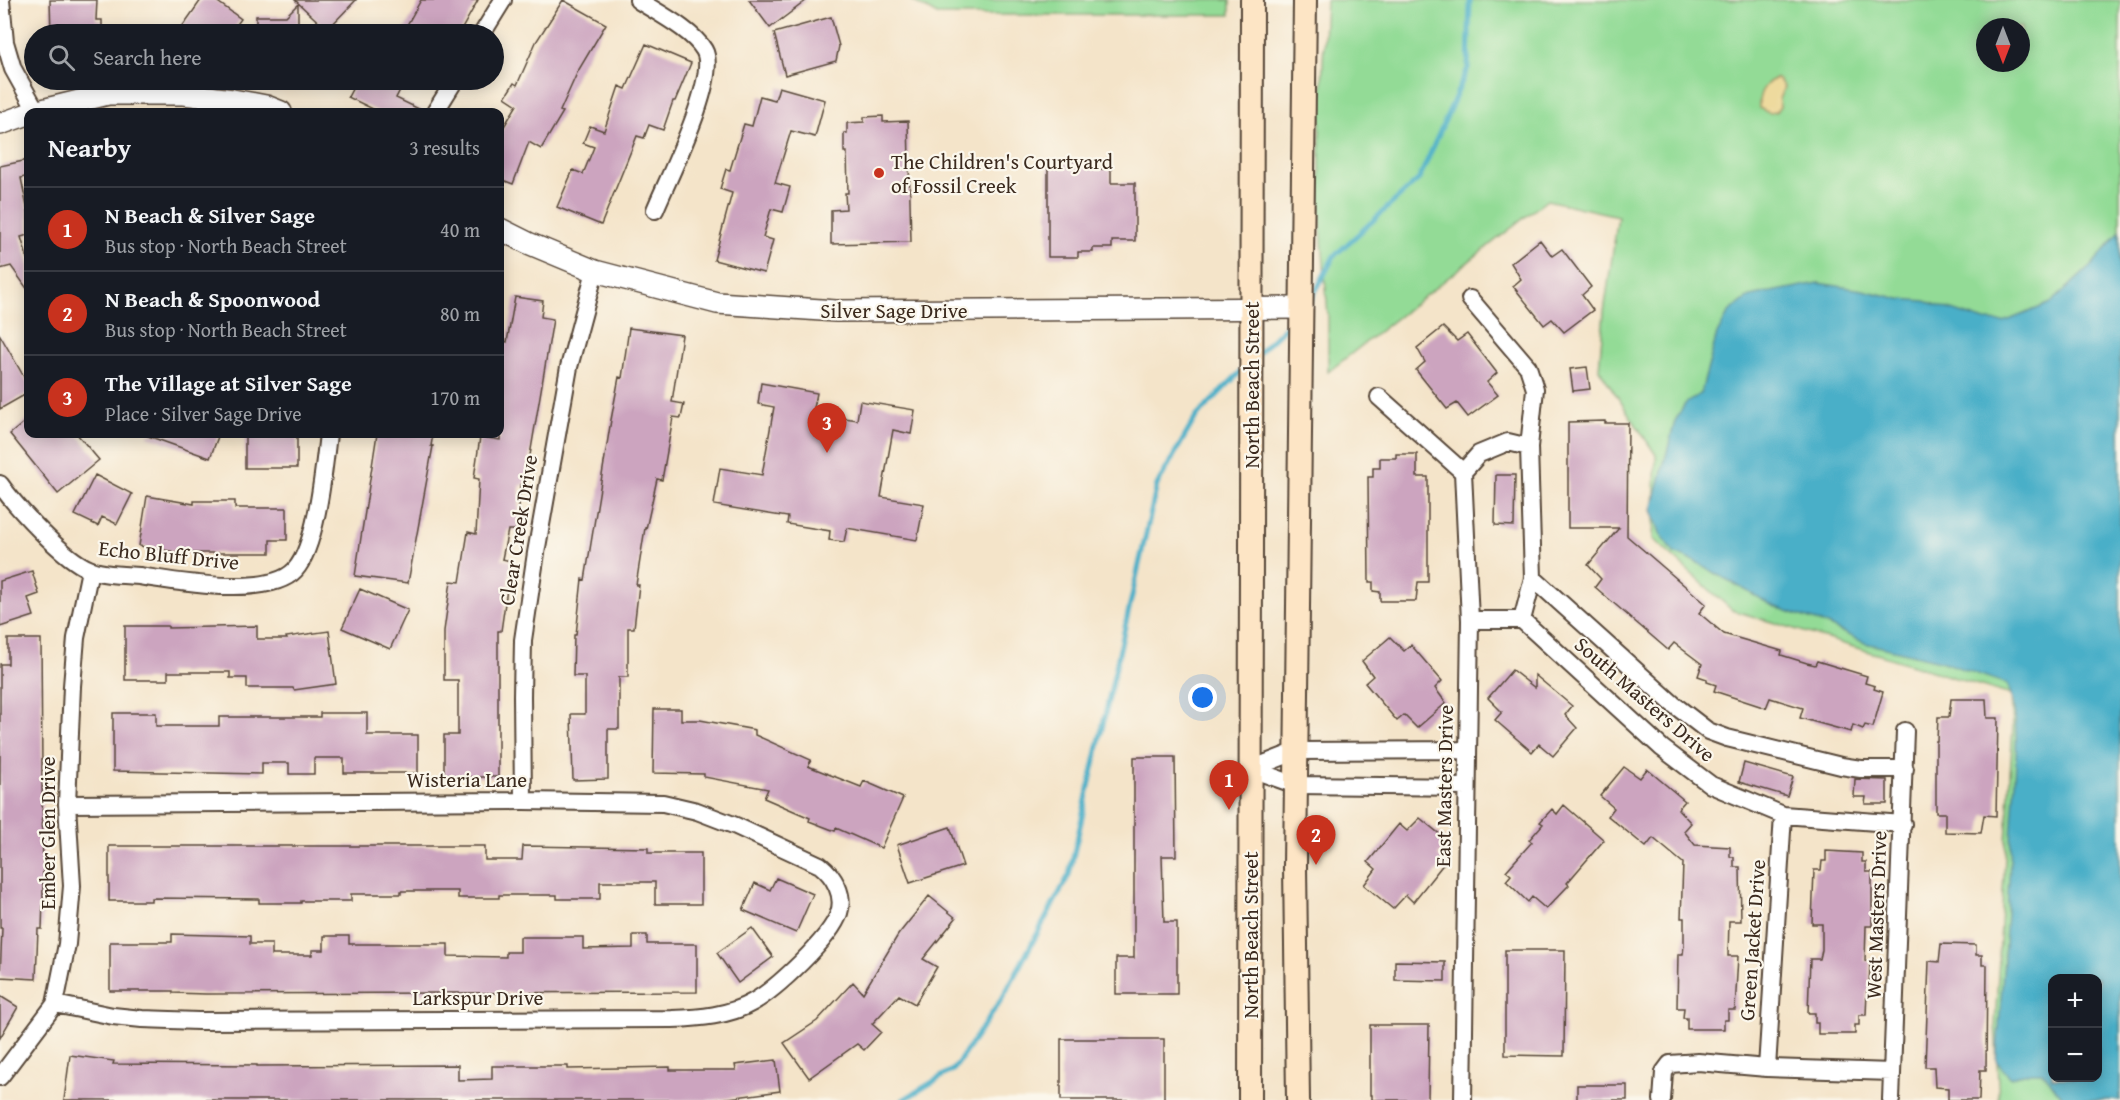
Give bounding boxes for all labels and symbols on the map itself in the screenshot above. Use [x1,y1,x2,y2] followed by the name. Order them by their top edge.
[1976,18,2030,72] north arrow
[891,146,1114,201] place label: The Children's Courtyard of Fossil Creek
[872,166,886,180] marker: The Children's Courtyard of Fossil Creek
[820,295,968,326] street label: Silver Sage Drive
[1236,301,1267,469] street label: North Beach Street
[808,404,846,453] pin: 3
[491,452,545,608] street label: Clear Creek Drive
[97,532,241,578] street label: Echo Bluff Drive
[1568,629,1722,769] street label: South Masters Drive
[1188,683,1217,712] your location
[1427,704,1461,867] street label: East Masters Drive
[32,756,63,910] street label: Ember Glen Drive
[1210,760,1248,810] pin: 1
[407,764,527,795] street label: Wisteria Lane
[1296,816,1336,865] pin: 2
[1858,830,1894,1000] street label: West Masters Drive
[1235,851,1266,1019] street label: North Beach Street
[1731,858,1773,1022] street label: Green Jacket Drive
[413,982,544,1013] street label: Larkspur Drive

